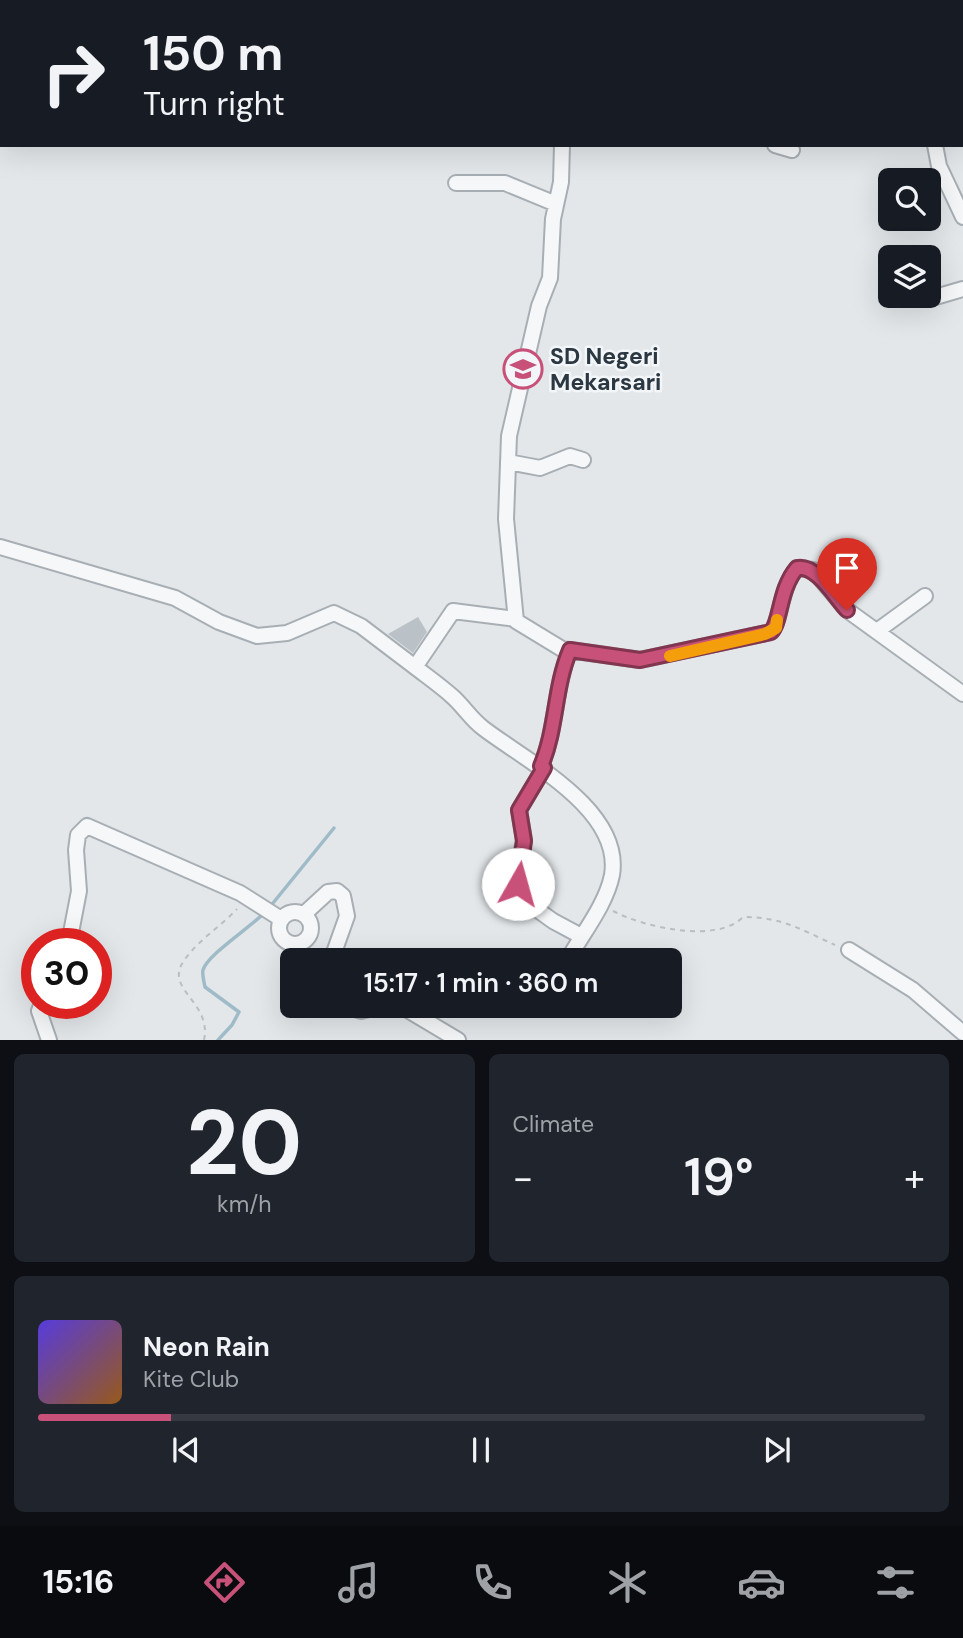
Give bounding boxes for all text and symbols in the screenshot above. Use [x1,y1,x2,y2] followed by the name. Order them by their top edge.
[143,21,283,85] text: 150 m
[28,28,119,119] icon: right
[143,83,285,125] text: Turn right
[878,168,941,308] map controls
[878,168,941,231] button: search
[878,245,941,308] button: layers
[550,341,661,397] place label: SD Negeri Mekarsari
[502,348,544,390] school or university icon: SD Negeri Mekarsari
[817,538,877,610] pin
[828,549,866,587] icon: arrive
[481,847,555,921] position arrow
[21,928,112,1019] speed limit sign: 30
[364,966,598,1000] text: 15:17 · 1 min · 360 m
[186,1084,302,1202] text: 20
[513,1109,594,1139] text: Climate
[684,1143,754,1211] text: 19°
[513,1153,533,1203] text: −
[904,1153,925,1203] text: +
[217,1189,271,1219] text: km/h
[143,1330,270,1364] text: Neon Rain
[143,1364,239,1394] text: Kite Club
[167,1431,205,1469] icon: previous
[462,1431,500,1469] icon: pause
[758,1431,796,1469] icon: next
[200,1558,249,1607] icon: directions
[334,1558,383,1607] icon: music
[468,1558,517,1607] icon: phone
[603,1558,652,1607] icon: climate
[737,1558,786,1607] icon: car
[871,1558,920,1607] icon: filters
[43,1561,114,1603] text: 15:16

